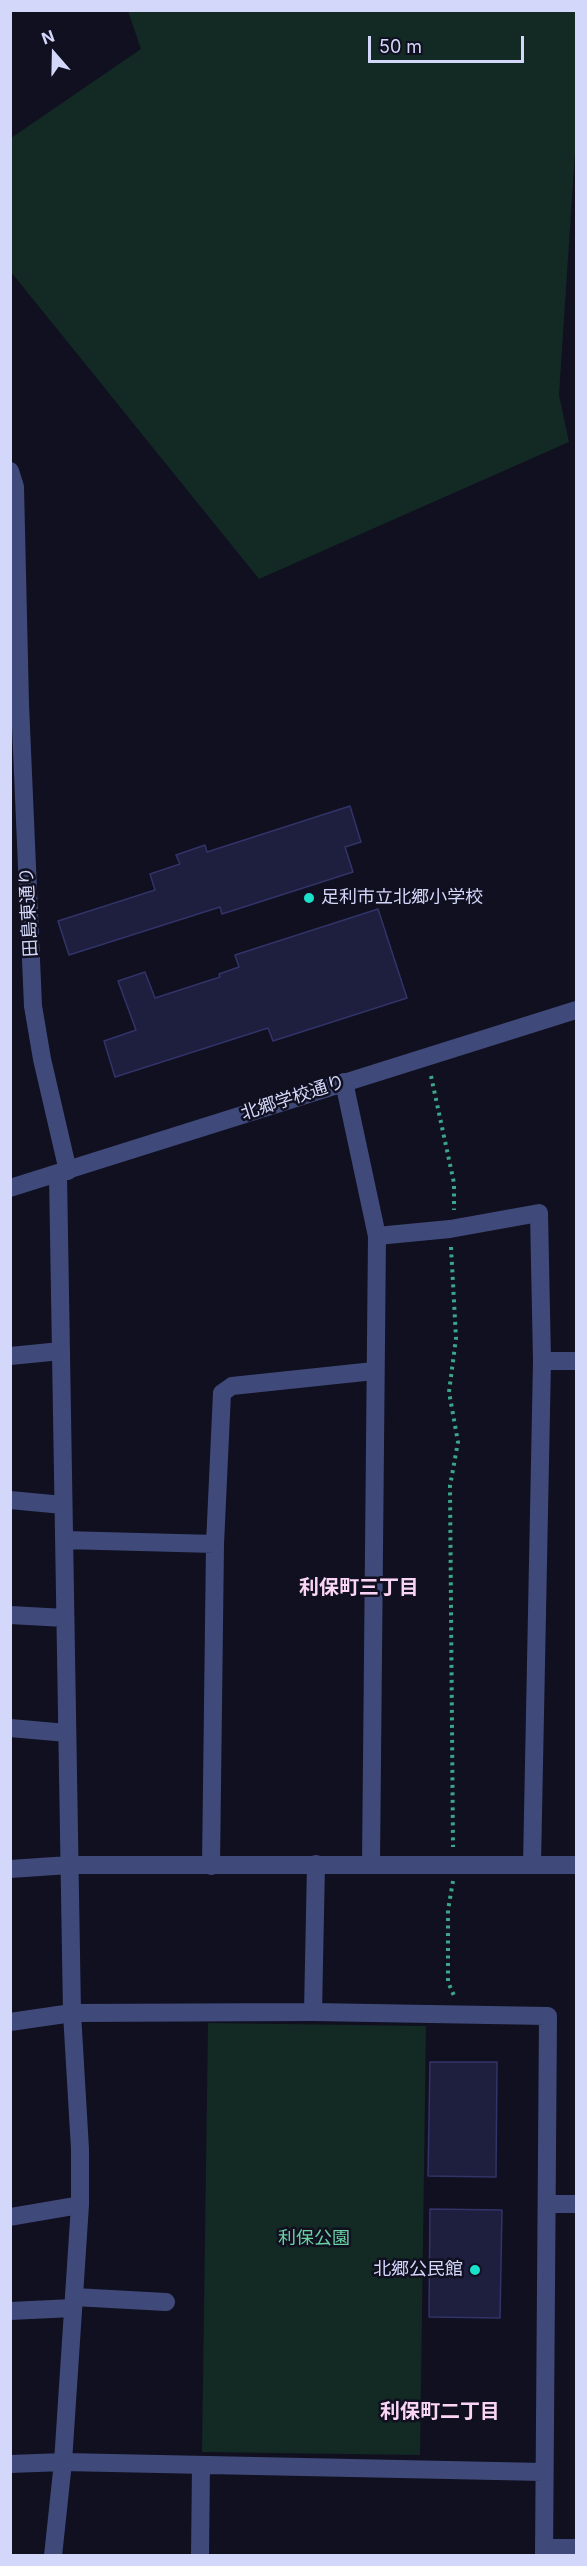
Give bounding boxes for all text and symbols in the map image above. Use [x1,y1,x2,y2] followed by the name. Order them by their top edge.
[24,24,84,84] north arrow
[371,24,527,62] scale bar
[39,26,57,49] text: N
[379,36,422,57] text: 50 m
[16,866,42,958] street label: 田島東通り
[321,887,483,909] place label: 足利市立北郷小学校
[302,891,316,905] marker: 足利市立北郷小学校
[238,1071,348,1125] street label: 北郷学校通り
[299,1576,419,1600] district label: 利保町三丁目
[278,2228,350,2250] park label: 利保公園
[373,2259,463,2281] place label: 北郷公民館
[468,2263,482,2277] marker: 北郷公民館
[380,2400,500,2424] district label: 利保町二丁目

